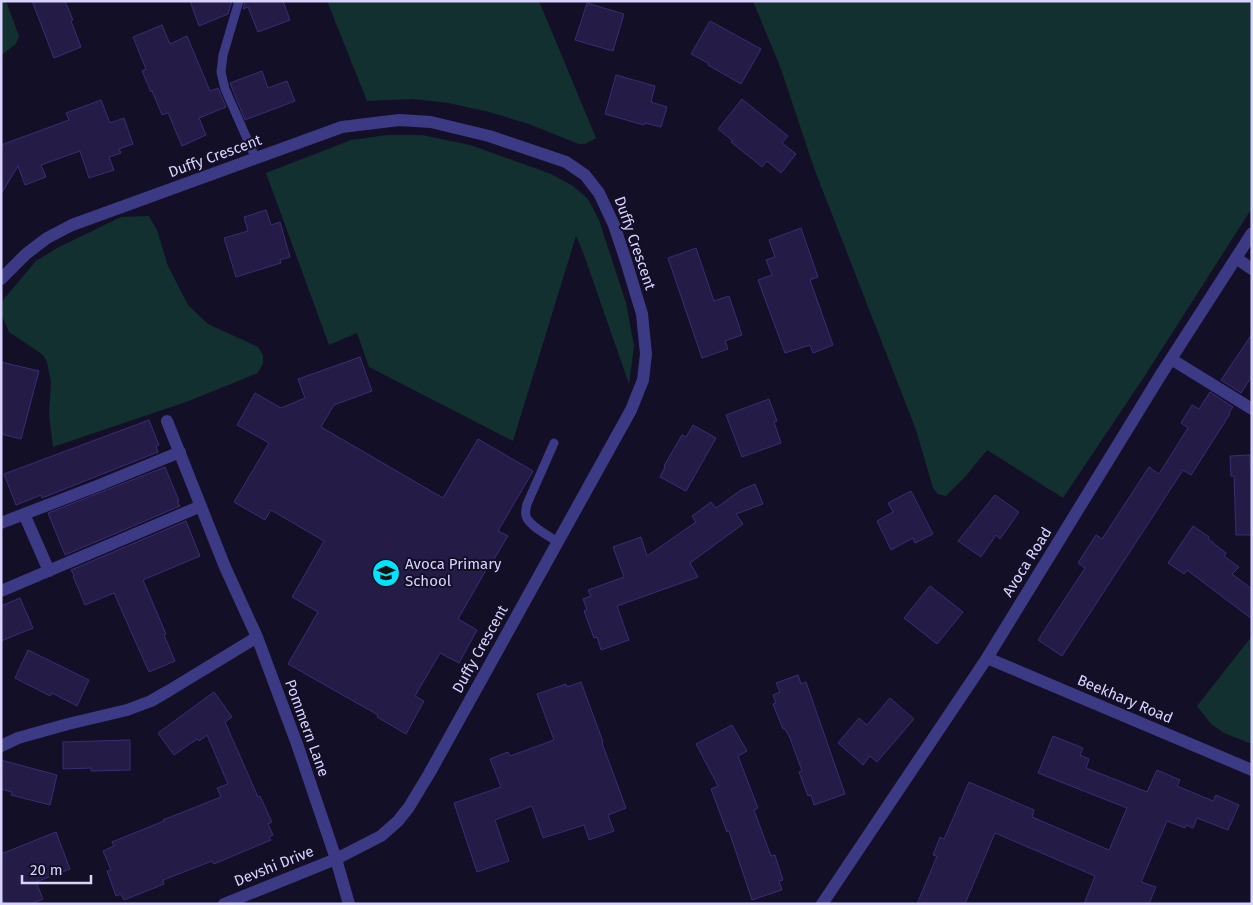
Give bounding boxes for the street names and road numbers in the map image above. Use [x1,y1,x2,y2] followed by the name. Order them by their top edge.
[166,131,265,181] street label: Duffy Crescent
[611,194,660,293] street label: Duffy Crescent
[999,524,1055,600] street label: Avoca Road
[448,601,512,696] street label: Duffy Crescent
[1075,671,1175,727] street label: Beekhary Road
[281,677,333,779] street label: Pommern Lane
[232,842,316,890] street label: Devshi Drive

